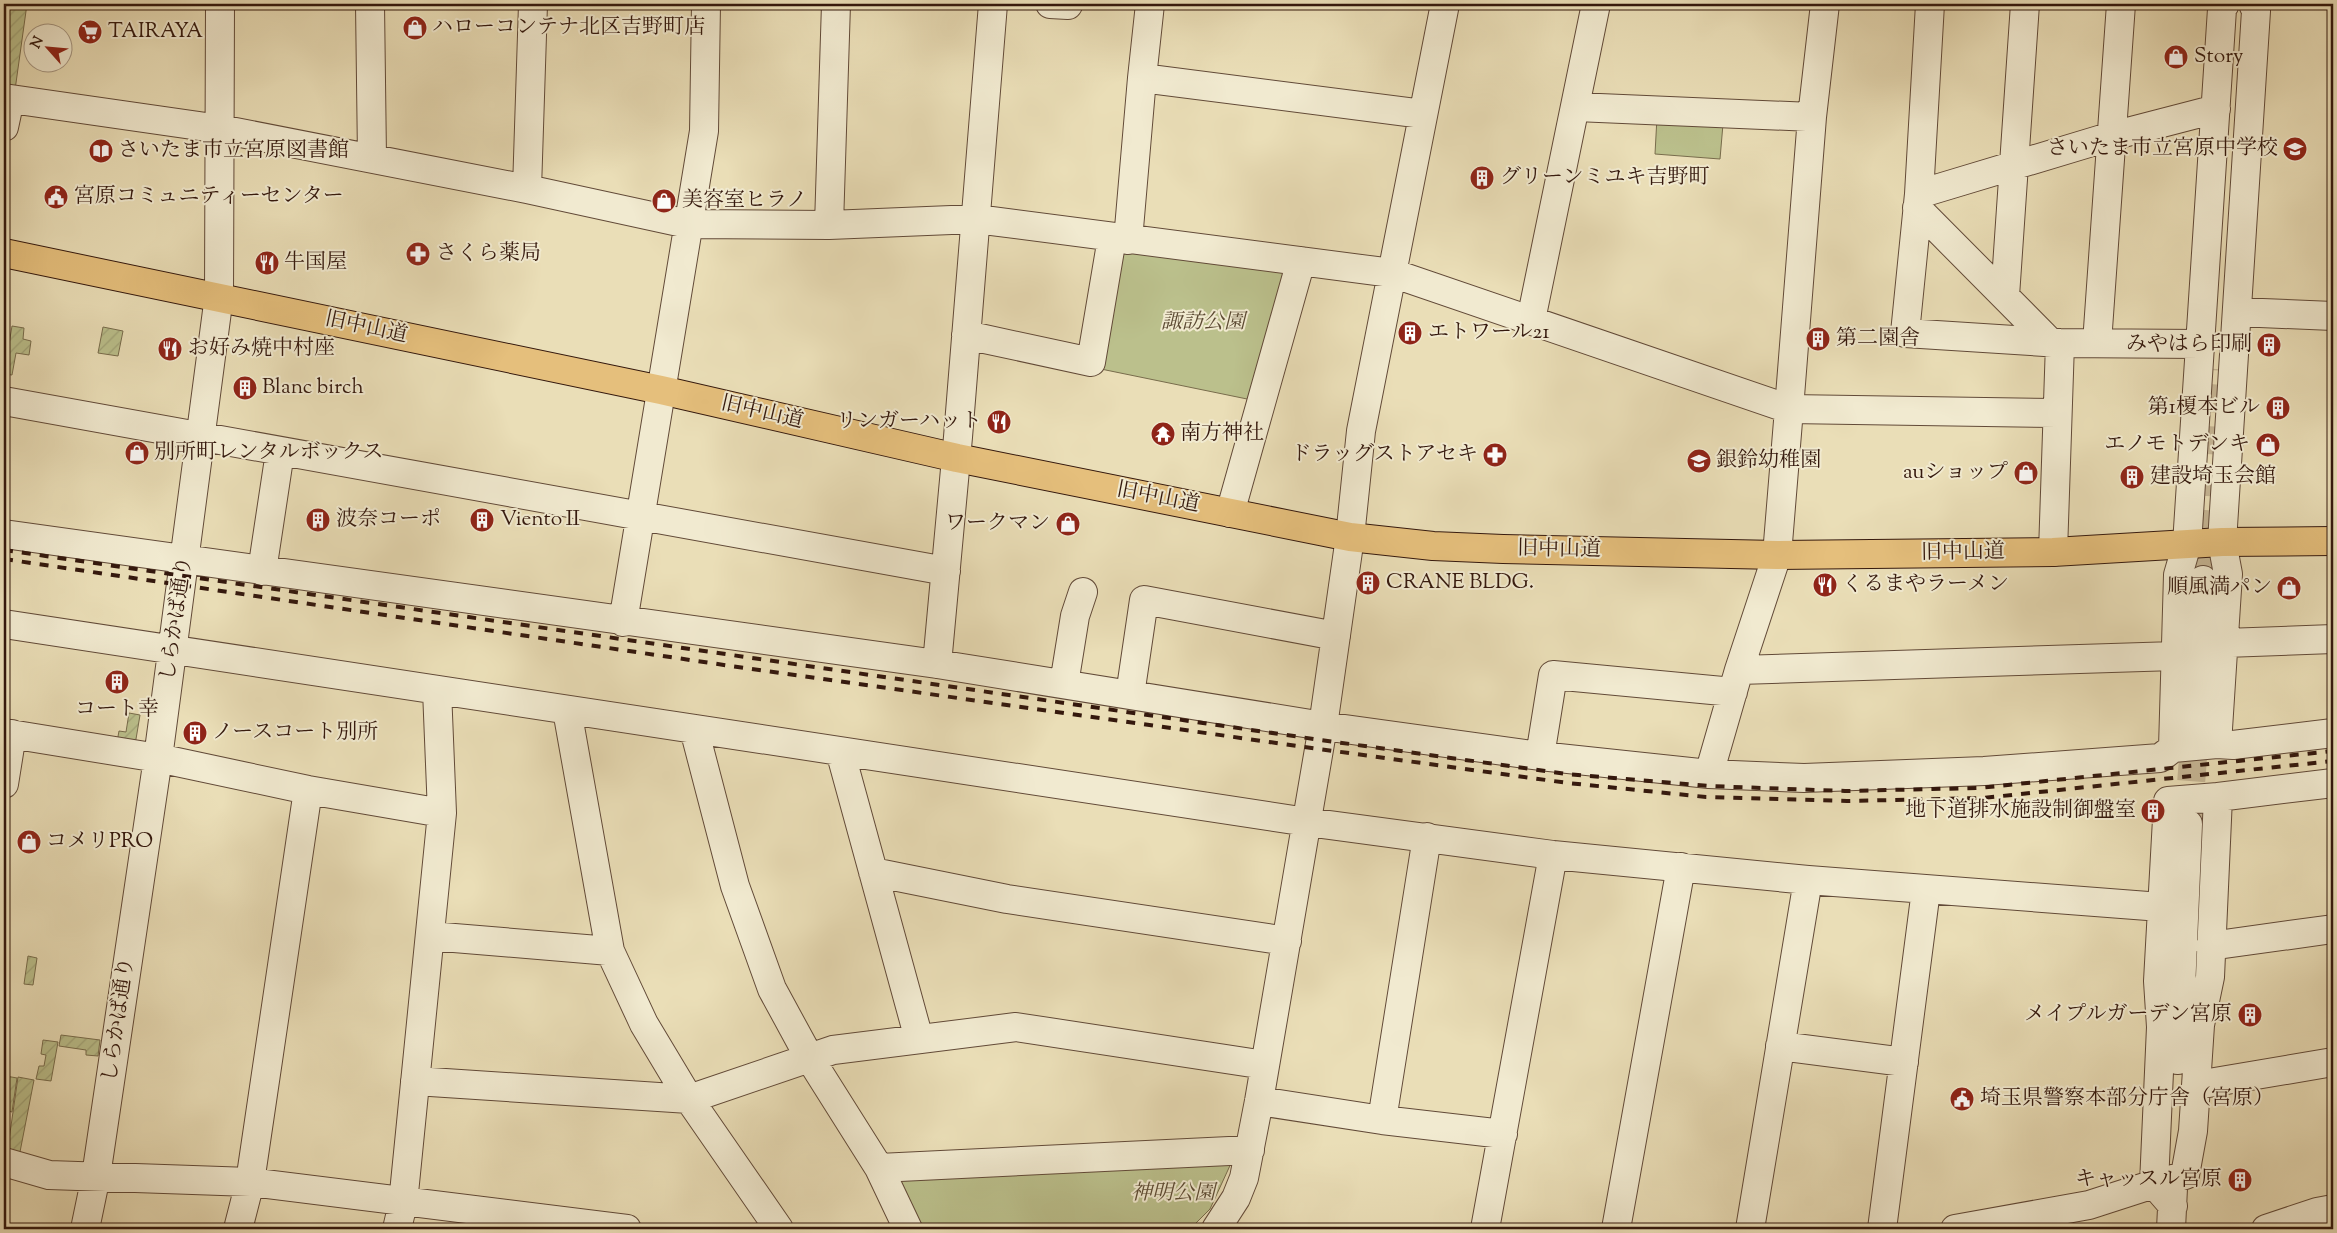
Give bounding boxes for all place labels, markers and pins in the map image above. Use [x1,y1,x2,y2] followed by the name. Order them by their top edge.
[432,13,705,43] place label: ハローコンテナ北区吉野町店
[402,15,428,41] shop icon: ハローコンテナ北区吉野町店
[108,17,203,47] place label: TAIRAYA
[77,19,103,45] supermarket icon: TAIRAYA
[2194,42,2244,72] place label: Story
[2163,44,2189,70] shop icon: Story
[2047,134,2278,164] place label: さいたま市立宮原中学校
[118,136,349,166] place label: さいたま市立宮原図書館
[2282,136,2308,162] school or university icon: さいたま市立宮原中学校
[88,138,114,164] library icon: さいたま市立宮原図書館
[1500,163,1710,193] place label: グリーンミユキ吉野町
[1469,165,1495,191] building icon: グリーンミユキ吉野町
[74,182,344,212] place label: 宮原コミュニティーセンター
[43,184,69,210] public building icon: 宮原コミュニティーセンター
[682,186,807,216] place label: 美容室ヒラノ
[651,188,677,214] shop icon: 美容室ヒラノ
[436,239,541,269] place label: さくら薬局
[405,241,431,267] pharmacy icon: さくら薬局
[284,248,347,278] place label: 牛国屋
[254,250,280,276] restaurant icon: 牛国屋
[1428,318,1550,348] place label: エトワール21
[1397,320,1423,346] building icon: エトワール21
[1836,324,1920,354] place label: 第二園舎
[1805,326,1831,352] building icon: 第二園舎
[2126,330,2252,360] place label: みやはら印刷
[2256,332,2282,358] building icon: みやはら印刷
[188,334,335,364] place label: お好み焼中村座
[157,336,183,362] restaurant icon: お好み焼中村座
[262,373,364,403] place label: Blanc birch
[232,375,258,401] building icon: Blanc birch
[2148,393,2260,423] place label: 第1榎本ビル
[2265,395,2291,421] building icon: 第1榎本ビル
[836,407,982,437] place label: リンガーハット
[986,409,1012,435] restaurant icon: リンガーハット
[1180,419,1264,449] place label: 南方神社
[1150,421,1176,447] temple icon: 南方神社
[2104,430,2250,460] place label: エノモトデンキ
[2255,432,2281,458] shop icon: エノモトデンキ
[154,438,383,468] place label: 別所町レンタルボックス
[124,440,150,466] shop icon: 別所町レンタルボックス
[1290,440,1478,470] place label: ドラッグストアセキ
[1482,442,1508,468] pharmacy icon: ドラッグストアセキ
[1716,446,1821,476] place label: 銀鈴幼稚園
[1686,448,1712,474] school or university icon: 銀鈴幼稚園
[1903,458,2008,488] place label: auショップ
[2013,460,2039,486] shop icon: auショップ
[2150,462,2276,492] place label: 建設埼玉会館
[2119,464,2145,490] building icon: 建設埼玉会館
[336,505,441,535] place label: 波奈コーポ
[500,505,583,535] place label: VientoⅡ
[305,507,331,533] building icon: 波奈コーポ
[469,507,495,533] building icon: VientoⅡ
[945,509,1050,539] place label: ワークマン
[1055,511,1081,537] shop icon: ワークマン
[1386,568,1534,598] place label: CRANE BLDG.
[1355,570,1381,596] building icon: CRANE BLDG.
[1842,570,2009,600] place label: くるまやラーメン
[1812,572,1838,598] restaurant icon: くるまやラーメン
[2167,573,2272,603] place label: 順風満パン
[2276,575,2302,601] shop icon: 順風満パン
[104,669,130,695] building icon: コート幸
[75,695,159,725] place label: コート幸
[212,718,378,748] place label: ノースコート別所
[182,720,208,746] building icon: ノースコート別所
[1905,796,2136,826] place label: 地下道排水施設制御盤室
[2140,798,2166,824] building icon: 地下道排水施設制御盤室
[46,827,153,857] place label: コメリPRO
[16,829,42,855] shop icon: コメリPRO
[2024,1000,2232,1030] place label: メイプルガーデン宮原
[2237,1002,2263,1028] building icon: メイプルガーデン宮原
[1980,1084,2274,1114] place label: 埼玉県警察本部分庁舎（宮原）
[1949,1086,1975,1112] public building icon: 埼玉県警察本部分庁舎（宮原）
[2075,1165,2222,1195] place label: キャッスル宮原
[2227,1167,2253,1193] building icon: キャッスル宮原

